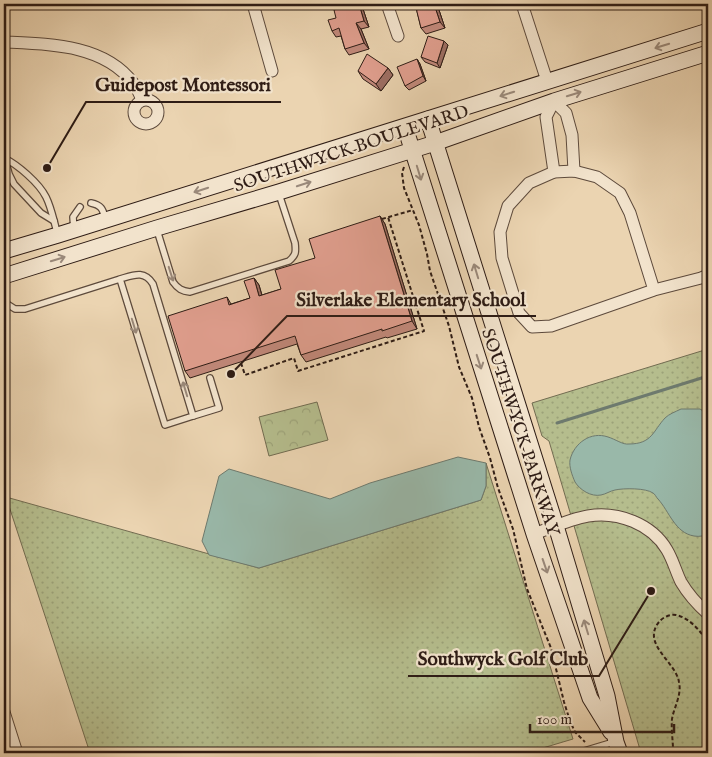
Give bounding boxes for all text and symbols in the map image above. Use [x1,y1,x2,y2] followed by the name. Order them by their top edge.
[654,41,670,51] one-way arrow
[86,68,281,102] callout: Guidepost Montessori
[95,74,271,98] text: Guidepost Montessori
[566,89,582,99] one-way arrow
[499,90,515,99] one-way arrow
[231,101,472,198] street label: SOUTHWYCK BOULEVARD
[415,165,425,181] one-way arrow
[296,179,312,189] one-way arrow
[194,186,210,195] one-way arrow
[50,253,66,263] one-way arrow
[470,264,480,280] one-way arrow
[167,266,176,282] one-way arrow
[287,282,536,316] callout: Silverlake Elementary School
[296,289,526,313] text: Silverlake Elementary School
[130,317,140,333] one-way arrow
[475,326,564,540] street label: SOUTHWYCK PARKWAY
[474,353,484,369] one-way arrow
[180,381,190,397] one-way arrow
[541,558,550,573] one-way arrow
[581,619,591,635] one-way arrow
[408,642,599,676] callout: Southwyck Golf Club
[418,648,588,672] text: Southwyck Golf Club
[530,702,673,734] scale bar
[537,710,573,729] text: 100 m

